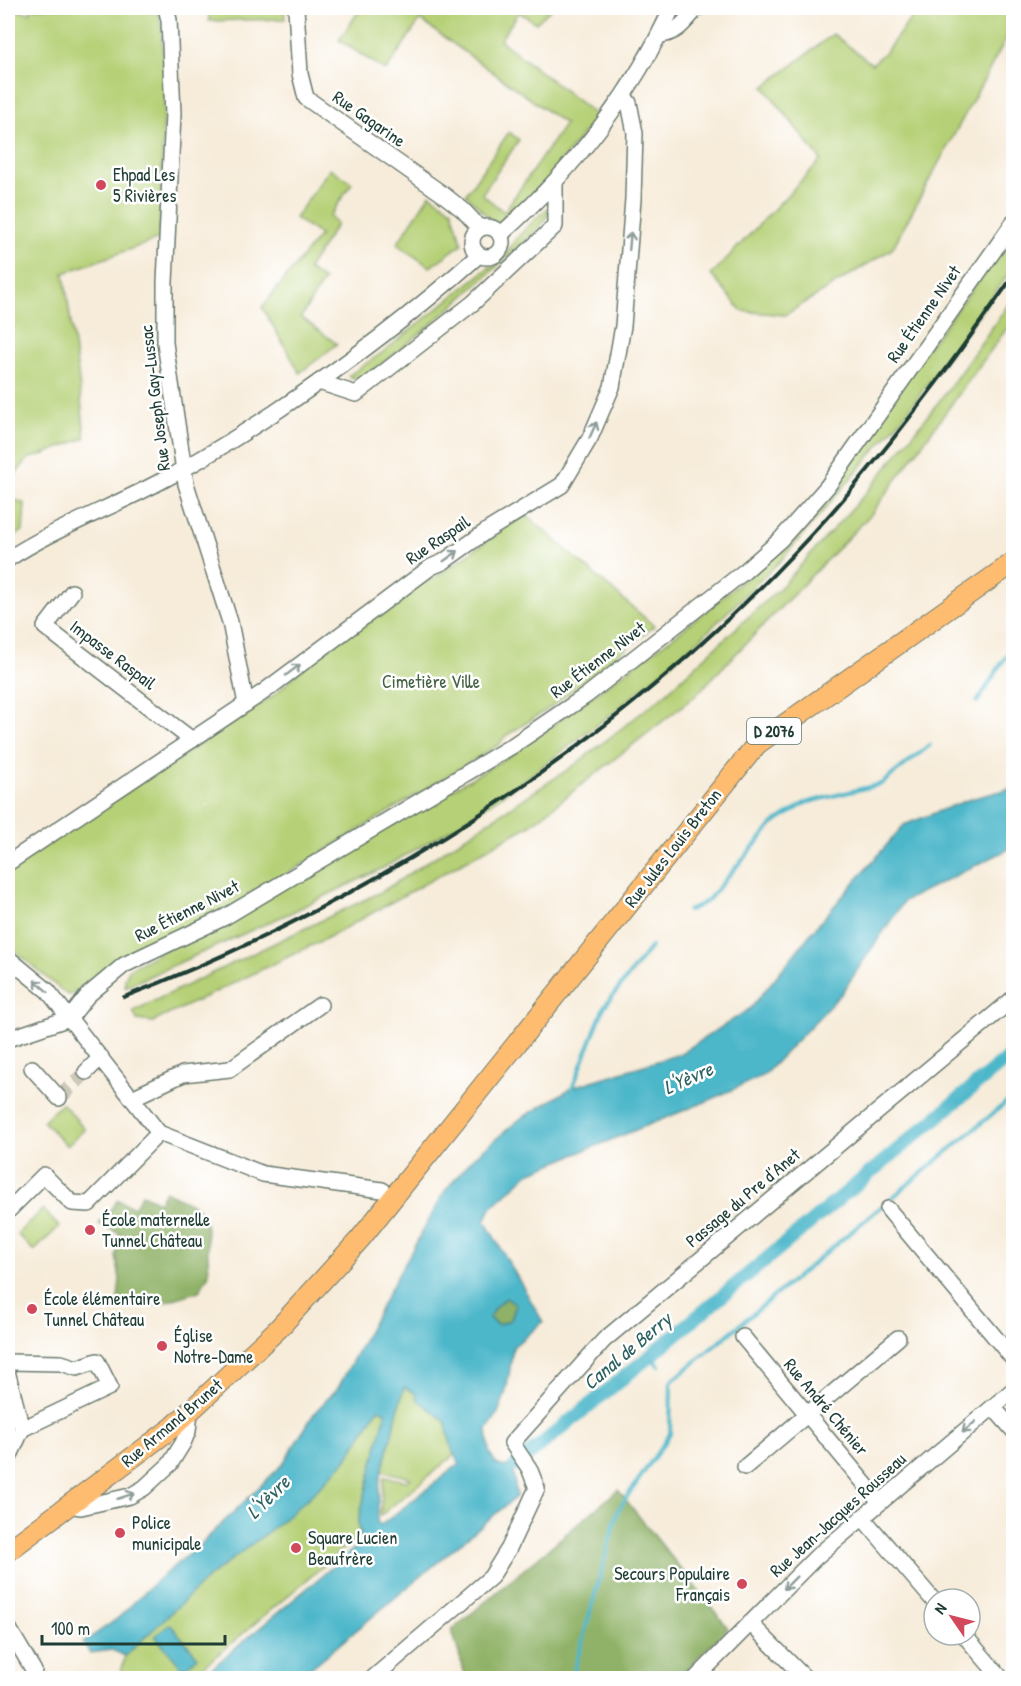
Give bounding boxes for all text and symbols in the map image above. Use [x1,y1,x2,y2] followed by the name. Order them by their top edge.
[328,84,411,153] street label: Rue Gagarine
[113,162,176,208] place label: Ehpad Les 5 Rivières
[94,178,108,192] marker: Ehpad Les 5 Rivières
[625,231,636,251] one-way arrow
[881,259,967,367] street label: Rue Étienne Nivet
[133,324,176,472] street label: Rue Joseph Gay-Lussac
[588,422,600,440] one-way arrow
[401,509,475,570] street label: Rue Raspail
[442,550,459,562] one-way arrow
[65,614,162,695] street label: Impasse Raspail
[545,615,651,704] street label: Rue Étienne Nivet
[285,663,301,676] one-way arrow
[382,669,480,694] park label: Cimetière Ville
[747,718,801,744] road number: D 2076
[618,783,727,912] street label: Rue Jules Louis Breton
[130,873,244,948] street label: Rue Étienne Nivet
[34,979,49,993] one-way arrow
[659,1054,718,1100] water label: L'Yèvre
[680,1142,806,1253] street label: Passage du Pre d’Anet
[102,1207,210,1253] place label: École maternelle Tunnel Château
[83,1223,97,1237] marker: École maternelle Tunnel Château
[44,1286,160,1332] place label: École élémentaire Tunnel Château
[25,1302,39,1316] marker: École élémentaire Tunnel Château
[577,1304,679,1396] water label: Canal de Berry
[174,1323,253,1369] place label: Église Notre-Dame
[155,1339,169,1353] marker: Église Notre-Dame
[778,1353,874,1461] street label: Rue André Chénier
[115,1372,228,1473] street label: Rue Armand Brunet
[962,1420,977,1434] one-way arrow
[764,1447,911,1583] street label: Rue Jean-Jacques Rousseau
[240,1468,296,1524] water label: L'Yèvre
[116,1490,135,1501] one-way arrow
[132,1510,201,1556] place label: Police municipale
[308,1525,397,1571] place label: Square Lucien Beaufrère
[113,1526,127,1540] marker: Police municipale
[289,1541,303,1555] marker: Square Lucien Beaufrère
[614,1561,730,1607] place label: Secours Populaire Français
[783,1575,798,1590] one-way arrow
[735,1577,749,1591] marker: Secours Populaire Français
[922,1587,982,1647] north arrow
[928,1598,951,1618] text: N
[42,1608,225,1646] scale bar
[51,1616,90,1641] text: 100 m

